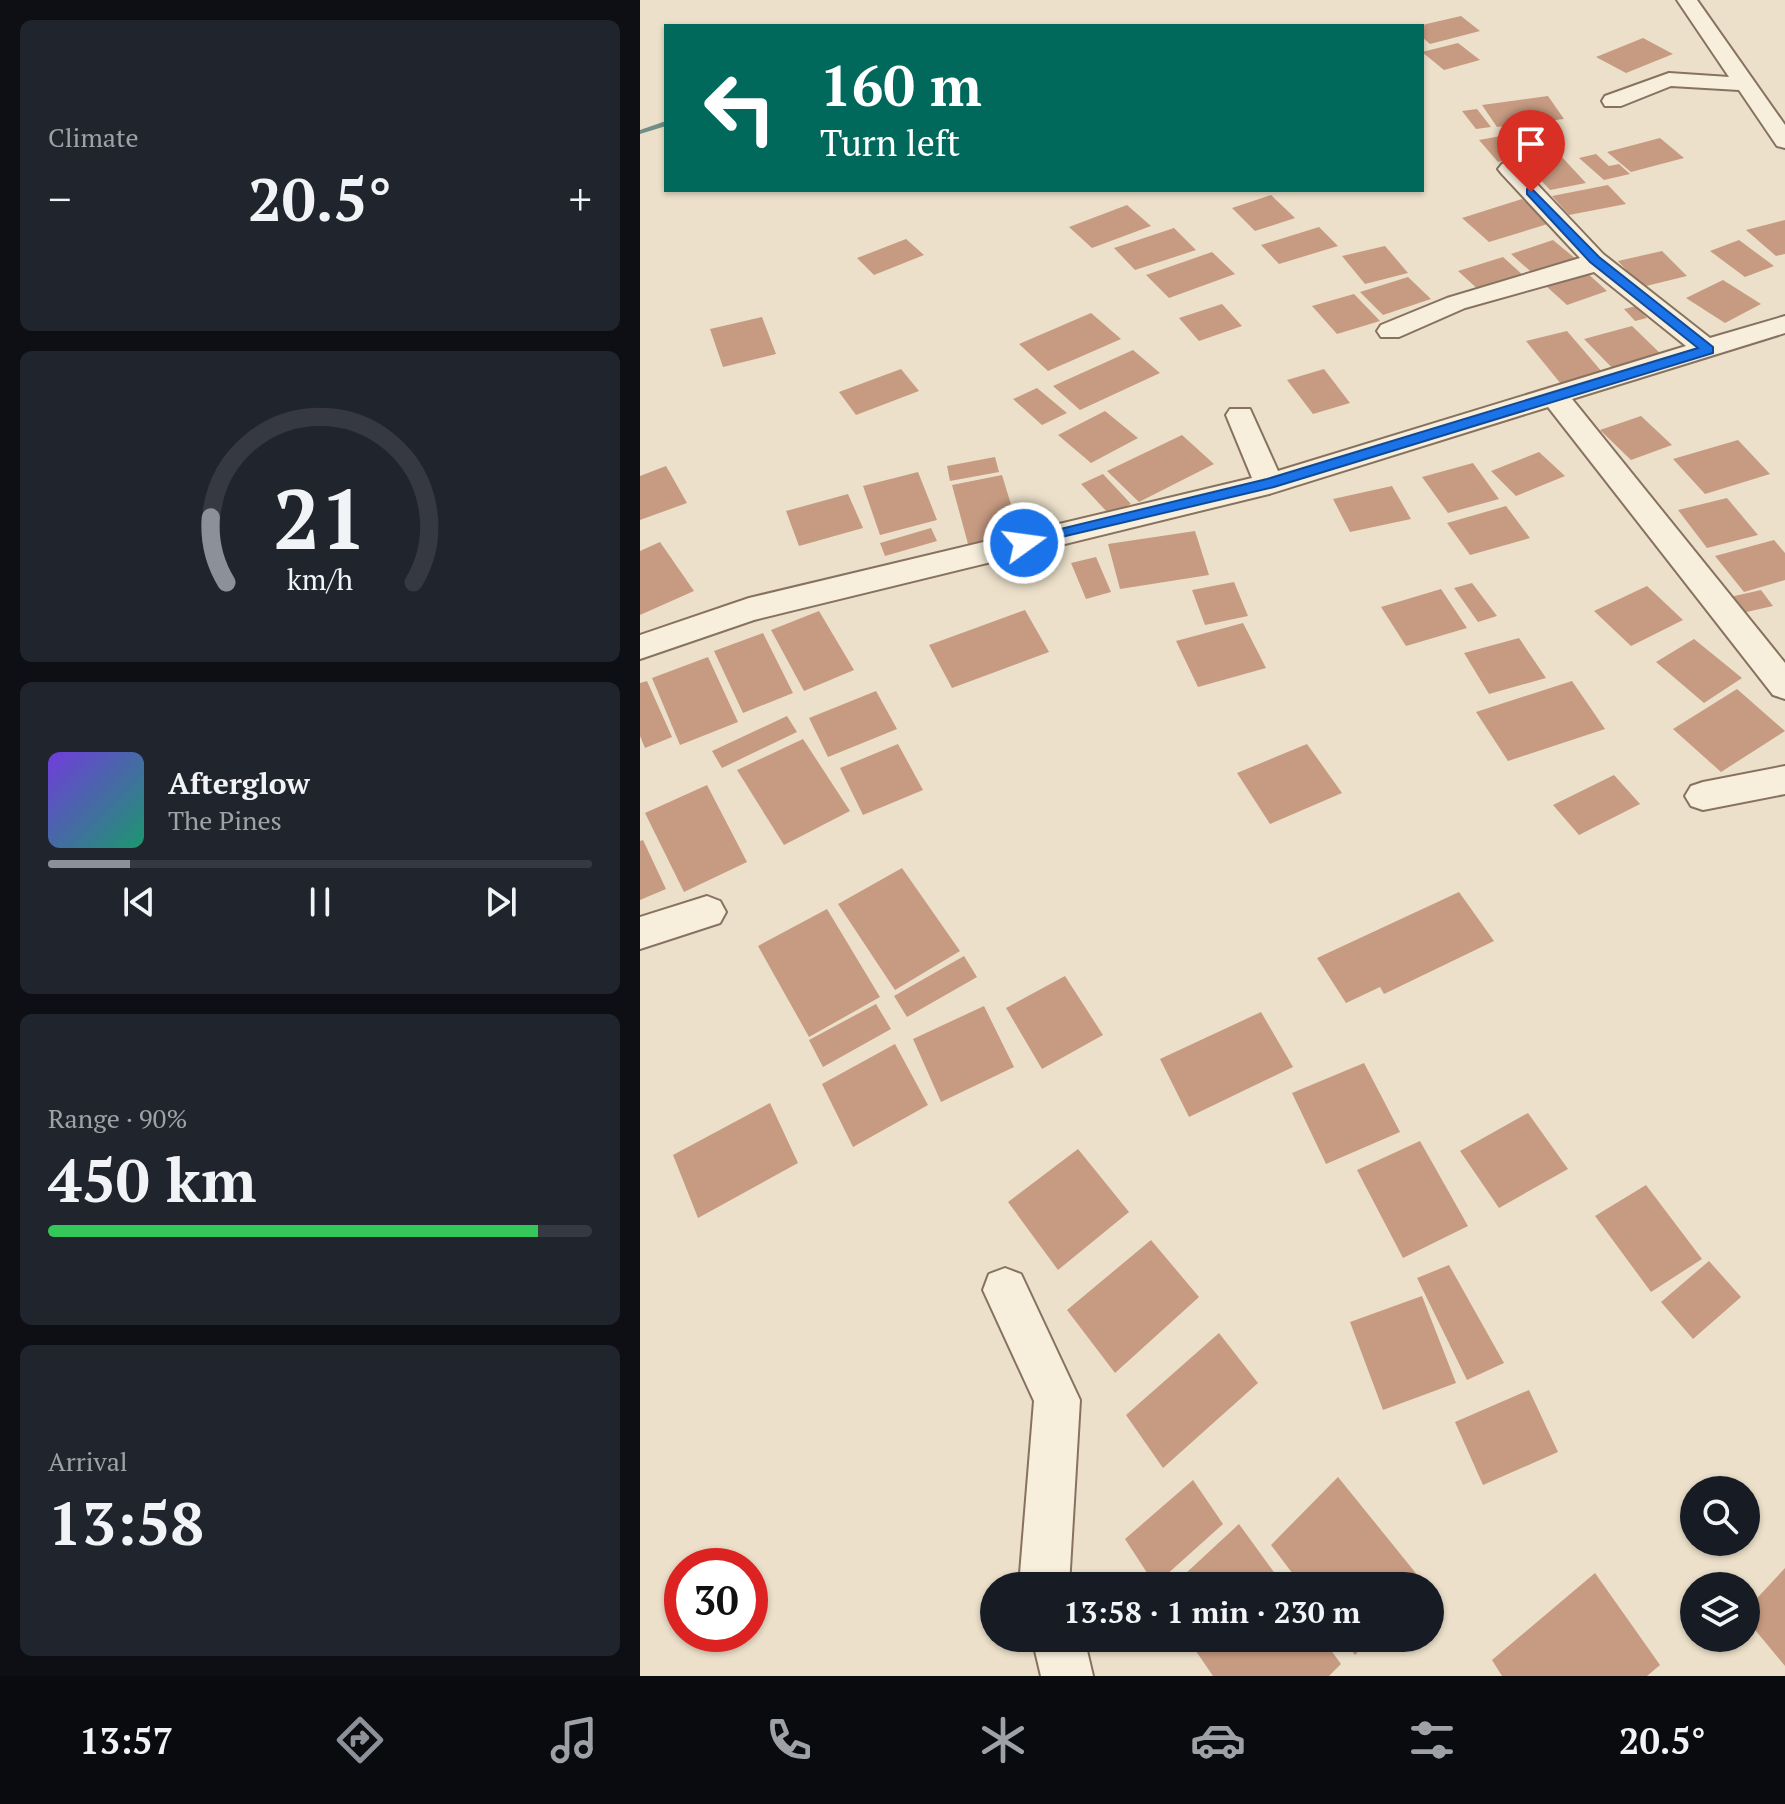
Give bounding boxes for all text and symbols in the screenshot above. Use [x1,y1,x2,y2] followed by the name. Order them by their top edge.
[820,48,982,122] text: 160 m
[688,56,792,160] icon: left
[1497,110,1565,192] pin
[820,119,960,166] text: Turn left
[48,120,139,154] text: Climate
[1509,122,1553,166] icon: arrive
[248,159,392,238] text: 20.5°
[48,169,71,228] text: −
[569,169,592,228] text: +
[273,462,367,572] text: 21
[982,501,1066,585] position arrow
[287,560,353,598] text: km/h
[168,763,310,803] text: Afterglow
[168,803,282,837] text: The Pines
[117,880,161,924] icon: previous
[298,880,342,924] icon: pause
[479,880,523,924] icon: next
[48,1101,187,1135] text: Range · 90%
[48,1140,256,1219] text: 450 km
[48,1444,128,1478] text: Arrival
[1680,1476,1760,1652] map controls
[1680,1476,1760,1556] button: search
[48,1483,204,1562] text: 13:58
[664,1548,768,1652] speed limit sign: 30
[1680,1572,1760,1652] button: layers
[1064,1592,1360,1632] text: 13:58 · 1 min · 230 m
[332,1712,388,1768] icon: directions
[546,1712,602,1768] icon: music
[761,1712,817,1768] icon: phone
[975,1712,1031,1768] icon: climate
[1190,1712,1246,1768] icon: car
[1404,1712,1460,1768] icon: filters
[79,1717,173,1764] text: 13:57
[1619,1717,1706,1764] text: 20.5°

